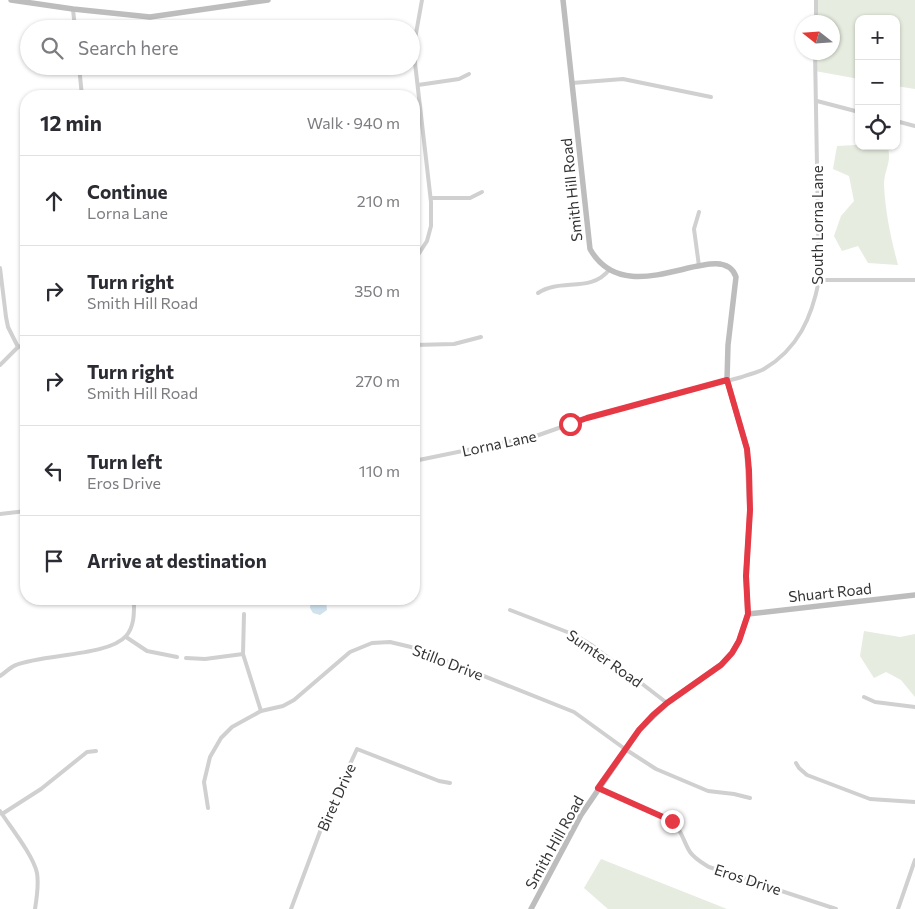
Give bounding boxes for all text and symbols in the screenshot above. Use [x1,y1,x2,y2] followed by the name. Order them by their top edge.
[795,15,840,60] north arrow
[855,15,900,150] map controls
[855,15,900,60] button: +
[20,20,420,75] search box
[38,34,66,62] icon: search
[78,36,178,59] text: Search here
[855,60,900,105] button: −
[855,105,900,150] button: locate
[40,110,102,135] text: 12 min
[307,113,400,132] text: Walk · 940 m
[557,137,585,243] street label: Smith Hill Road
[808,165,826,285] street label: South Lorna Lane
[87,180,167,203] text: Continue
[40,187,68,215] icon: ahead
[357,191,400,210] text: 210 m
[87,203,168,222] text: Lorna Lane
[87,270,174,293] text: Turn right
[40,277,68,305] icon: right
[354,281,400,300] text: 350 m
[87,293,198,312] text: Smith Hill Road
[87,360,174,383] text: Turn right
[40,367,68,395] icon: right
[355,371,400,390] text: 270 m
[87,383,198,402] text: Smith Hill Road
[559,413,582,436] route start
[460,426,538,460] street label: Lorna Lane
[87,450,162,473] text: Turn left
[40,457,68,485] icon: left
[359,461,400,480] text: 110 m
[87,473,161,492] text: Eros Drive
[40,547,68,575] icon: arrive
[87,549,267,572] text: Arrive at destination
[787,579,873,605] street label: Shuart Road
[564,625,646,691] street label: Sumter Road
[410,640,486,684] street label: Stillo Drive
[313,760,359,834] street label: Biret Drive
[521,792,587,892] street label: Smith Hill Road
[661,810,684,833] route end
[712,860,784,898] street label: Eros Drive

